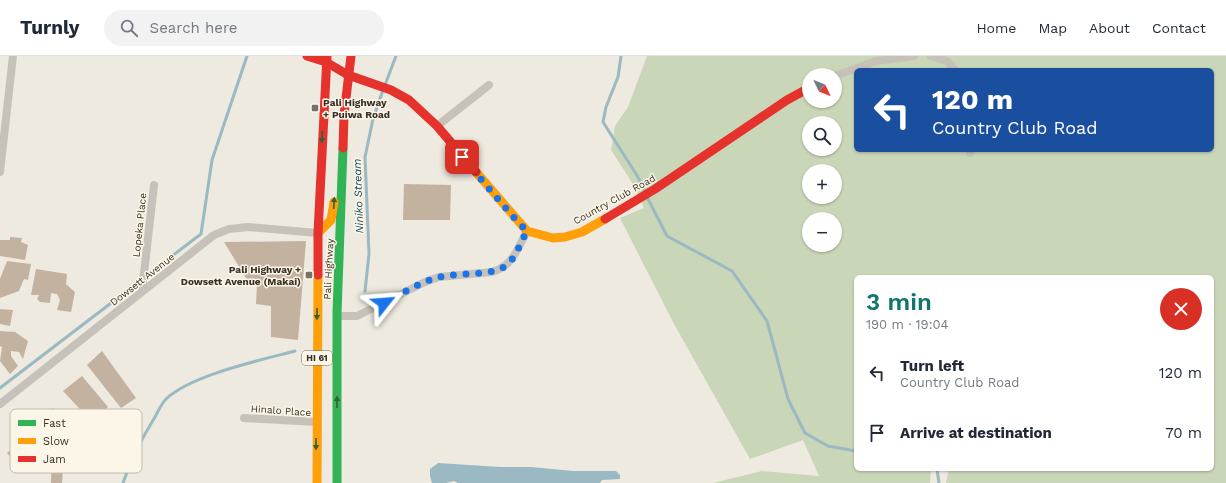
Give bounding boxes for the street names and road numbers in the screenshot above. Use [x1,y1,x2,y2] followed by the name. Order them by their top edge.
[571,172,657,227] street label: Country Club Road
[131,192,148,258] street label: Lopeka Place
[321,237,336,300] street label: Pali Highway
[108,251,177,308] street label: Dowsett Avenue
[302,351,332,365] road number: HI 61
[250,403,312,418] street label: Hinalo Place

